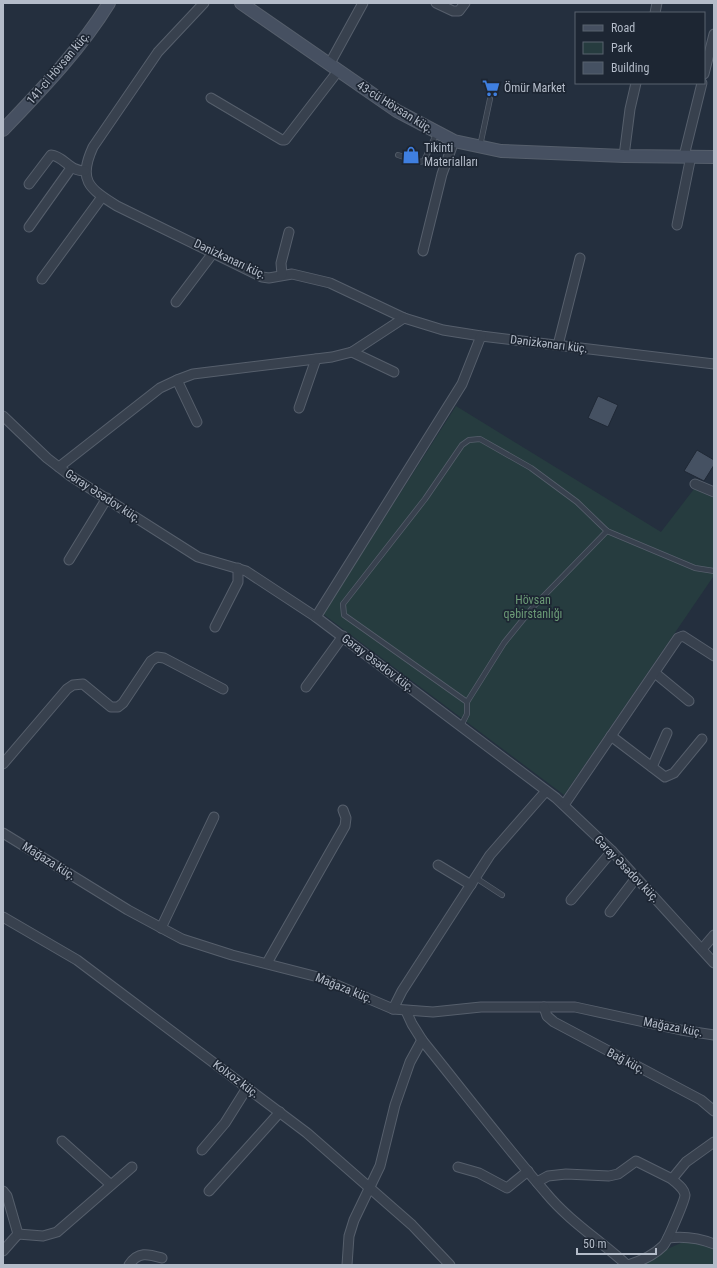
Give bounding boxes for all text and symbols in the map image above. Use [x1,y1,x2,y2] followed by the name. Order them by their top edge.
[575,12,705,84] legend
[611,21,635,35] text: Road
[24,29,92,107] street label: 141-ci Hövsan küç.
[611,41,633,55] text: Park
[611,61,649,75] text: Building
[354,78,436,136] street label: 43-cü Hövsan küç.
[481,78,501,98] supermarket icon: Ömür Market
[504,80,566,95] place label: Ömür Market
[424,141,478,169] place label: Tikinti Materialları
[401,145,421,165] shop icon: Tikinti Materialları
[192,236,268,282] street label: Dənizkənarı küç.
[509,332,589,356] street label: Dənizkənarı küç.
[63,466,143,526] street label: Gəray Əsədov küç.
[504,593,562,621] park label: Hövsan qəbirstanlığı
[339,631,417,695] street label: Gəray Əsədov küç.
[592,833,662,905] street label: Gəray Əsədov küç.
[20,839,78,883] street label: Mağaza küç.
[313,970,375,1006] street label: Mağaza küç.
[642,1014,704,1040] street label: Mağaza küç.
[605,1045,647,1077] street label: Bağ küç.
[210,1057,262,1101] street label: Kolxoz küç.
[577,1230,656,1256] scale bar
[583,1237,607,1251] text: 50 m

